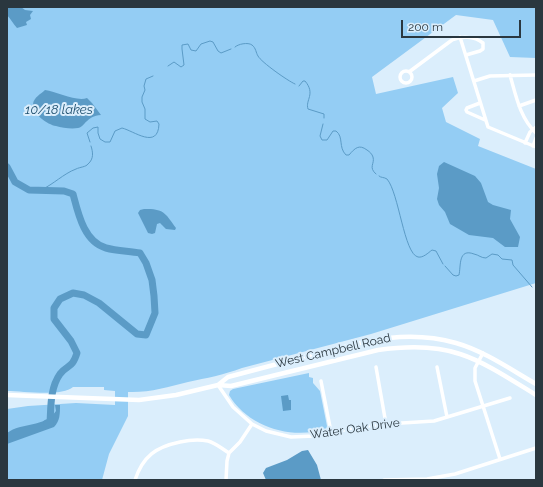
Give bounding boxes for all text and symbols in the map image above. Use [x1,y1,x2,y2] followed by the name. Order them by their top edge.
[403,12,523,38] scale bar
[408,20,443,34] text: 200 m
[25,102,93,118] water label: 10/18 lakes
[274,331,392,371] street label: West Campbell Road
[309,416,401,442] street label: Water Oak Drive

